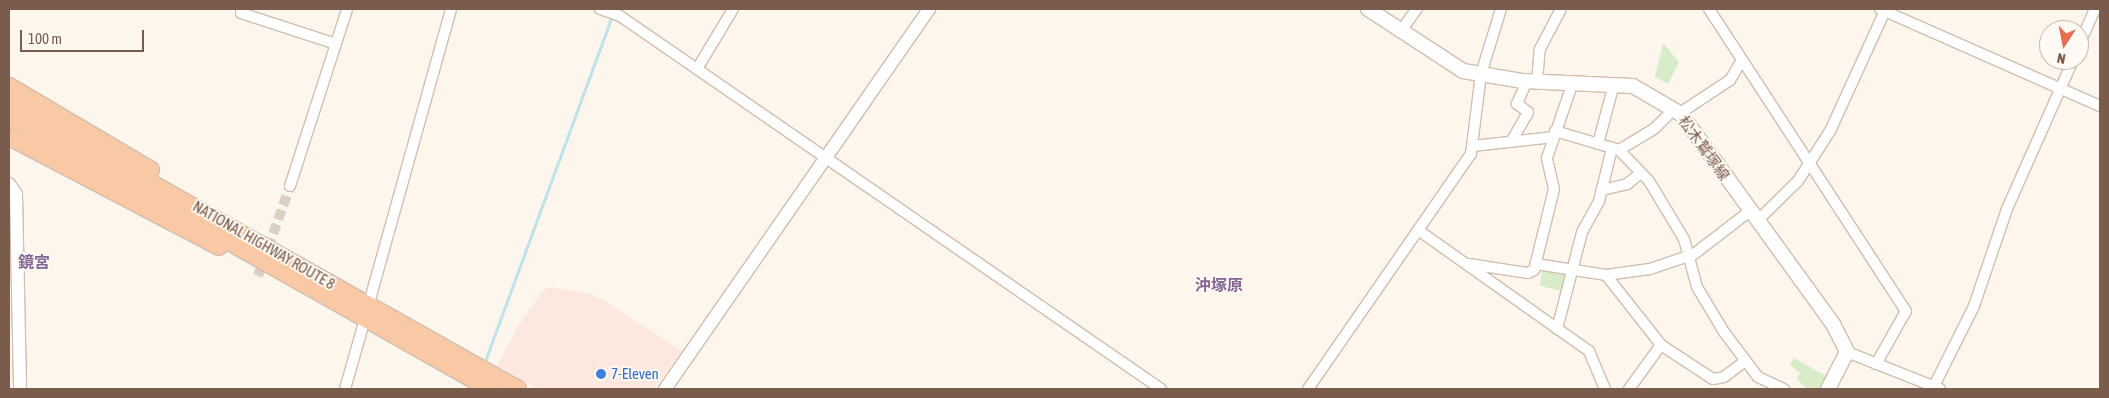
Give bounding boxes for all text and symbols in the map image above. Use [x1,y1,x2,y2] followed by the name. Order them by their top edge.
[22,20,146,52] scale bar
[2039,20,2089,70] north arrow
[28,30,62,47] text: 100 m
[2056,50,2067,67] text: N
[1675,112,1733,184] street label: 松木鷲塚線
[190,197,338,293] street label: NATIONAL HIGHWAY ROUTE 8
[18,252,50,272] district label: 鏡宮
[1195,275,1243,295] district label: 沖塚原
[611,365,659,383] place label: 7-Eleven
[595,368,607,380] marker: 7-Eleven

